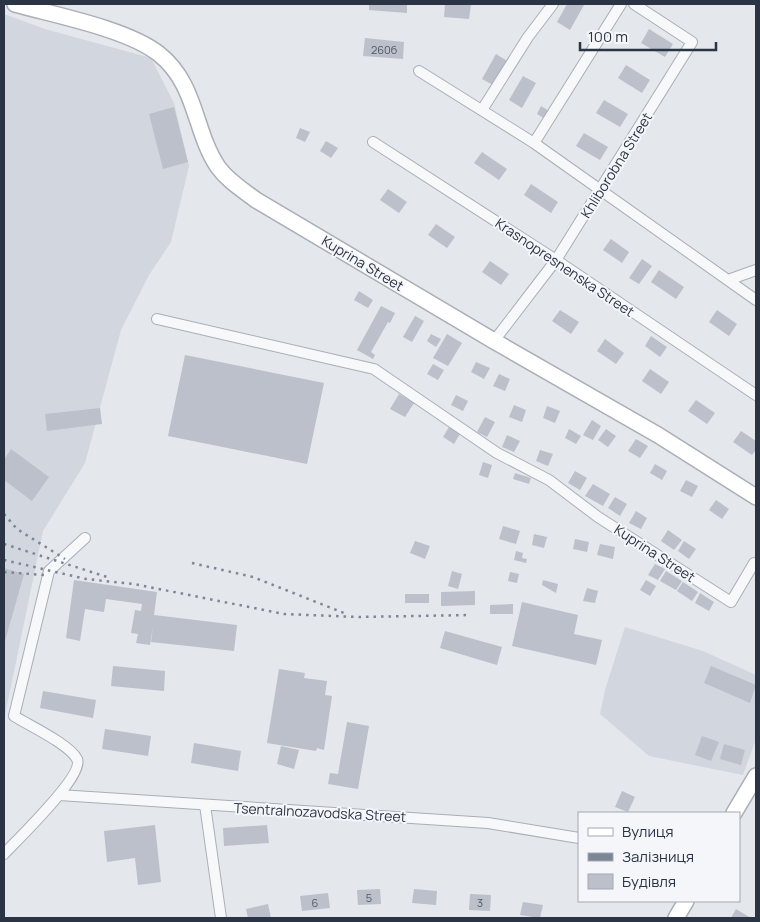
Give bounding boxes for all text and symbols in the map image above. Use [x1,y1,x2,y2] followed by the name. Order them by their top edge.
[580,20,716,52] scale bar
[588,26,628,47] text: 100 m
[371,42,397,57] house number: 260б
[576,108,656,221] street label: Khliborobna Street
[492,213,639,321] street label: Krasnopresnenska Street
[318,231,408,295] street label: Kuprina Street
[611,520,699,586] street label: Kuprina Street
[233,798,407,826] street label: Tsentralnozavodska Street
[578,812,740,902] legend
[622,821,674,842] text: Вулиця
[622,846,694,867] text: Залізниця
[622,871,676,892] text: Будівля
[366,890,372,905] house number: 5
[312,895,319,910] house number: 6
[477,895,483,910] house number: 3

